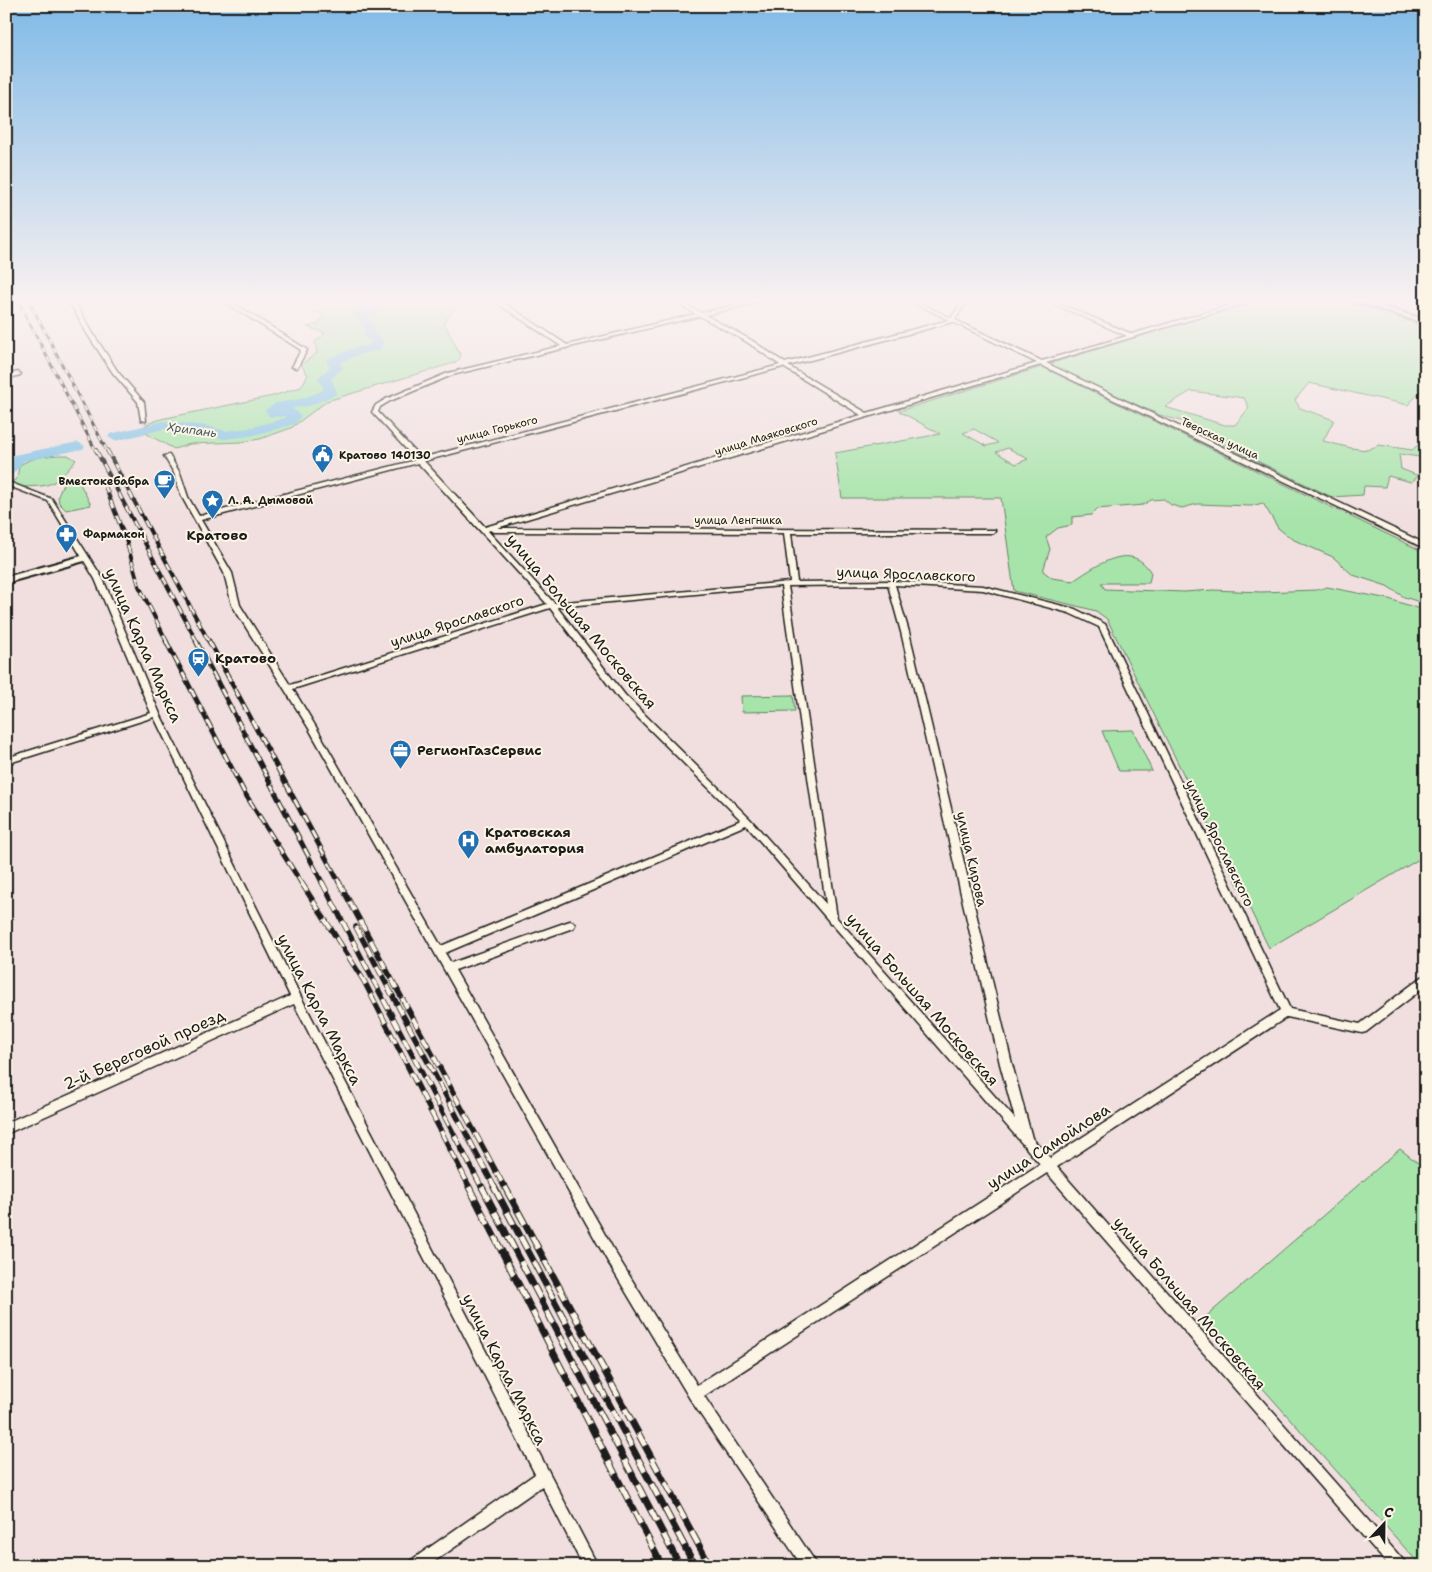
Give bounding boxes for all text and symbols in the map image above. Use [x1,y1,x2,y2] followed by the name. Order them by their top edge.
[455,412,540,447] street label: улица Горького
[713,414,820,459] street label: улица Маяковского
[1178,414,1261,463] street label: Тверская улица
[165,418,218,441] water label: Хрипань
[311,443,335,474] public building icon: Кратово 140130
[339,448,431,463] place label: Кратово 140130
[153,469,177,500] cafe icon: Вместокебабра
[59,474,149,489] place label: Вместокебабра
[200,488,224,519] place icon: Л. А. Дымовой
[228,493,314,508] place label: Л. А. Дымовой
[694,513,782,528] street label: улица Ленгника
[55,522,79,553] pharmacy icon: Фармакон
[186,526,248,544] district label: Кратово
[83,527,145,542] place label: Фармакон
[502,529,661,713] street label: улица Большая Московская
[836,563,976,585] street label: улица Ярославского
[100,565,187,726] street label: улица Карла Маркса
[388,591,526,651] street label: улица Ярославского
[187,646,211,677] station icon: Кратово
[215,649,276,667] place label: Кратово
[389,738,413,769] office icon: РегионГазСервис
[417,741,542,759] place label: РегионГазСервис
[1181,776,1259,910] street label: улица Ярославского
[952,810,992,909] street label: улица Кирова
[485,823,584,857] place label: Кратовская амбулатория
[457,828,481,859] hospital icon: Кратовская амбулатория
[842,908,1004,1090] street label: улица Большая Московская
[272,930,367,1089] street label: улица Карла Маркса
[60,1004,228,1095] street label: 2-й Береговой проезд
[983,1099,1114,1194] street label: улица Самойлова
[1109,1212,1271,1394] street label: улица Большая Московская
[457,1290,552,1449] street label: улица Карла Маркса
[1360,1500,1410,1550] north arrow
[1382,1502,1396,1522] text: С

